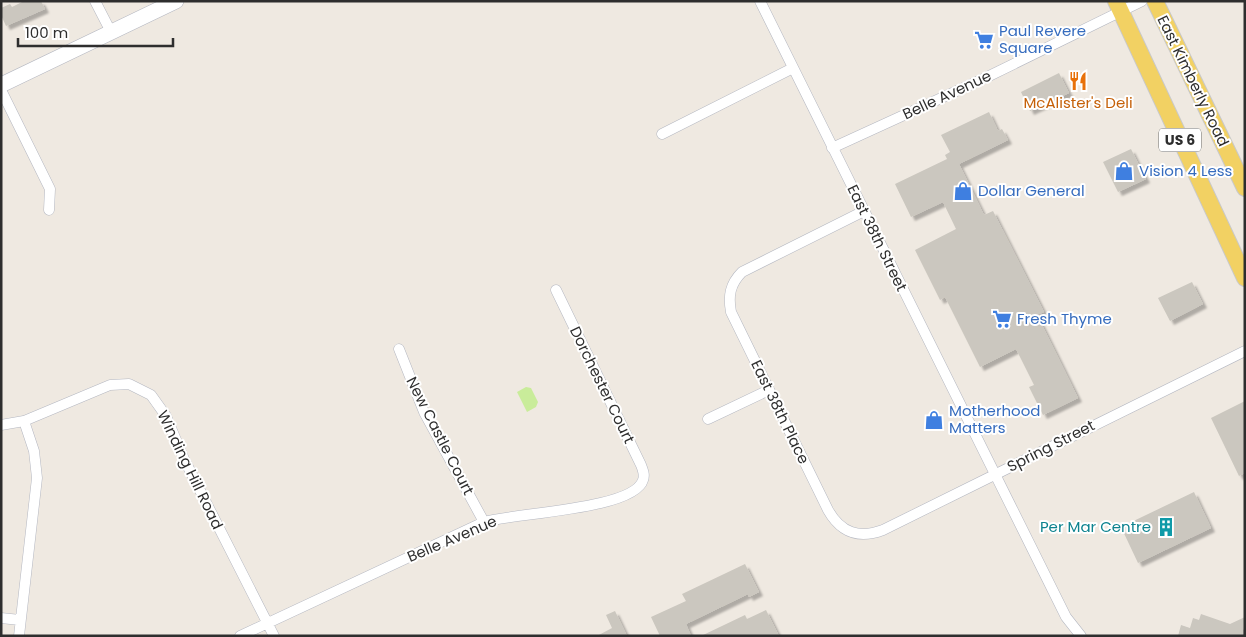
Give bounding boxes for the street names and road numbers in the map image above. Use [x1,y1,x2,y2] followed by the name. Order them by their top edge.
[1153,12,1234,150] street label: East Kimberly Road
[899,65,995,124] street label: Belle Avenue
[1159,128,1201,152] road number: US 6
[842,181,912,295] street label: East 38th Street
[565,323,640,447] street label: Dorchester Court
[746,356,815,467] street label: East 38th Place
[402,373,479,498] street label: New Castle Court
[153,407,228,533] street label: Winding Hill Road
[1003,414,1098,477] street label: Spring Street
[404,510,500,567] street label: Belle Avenue

